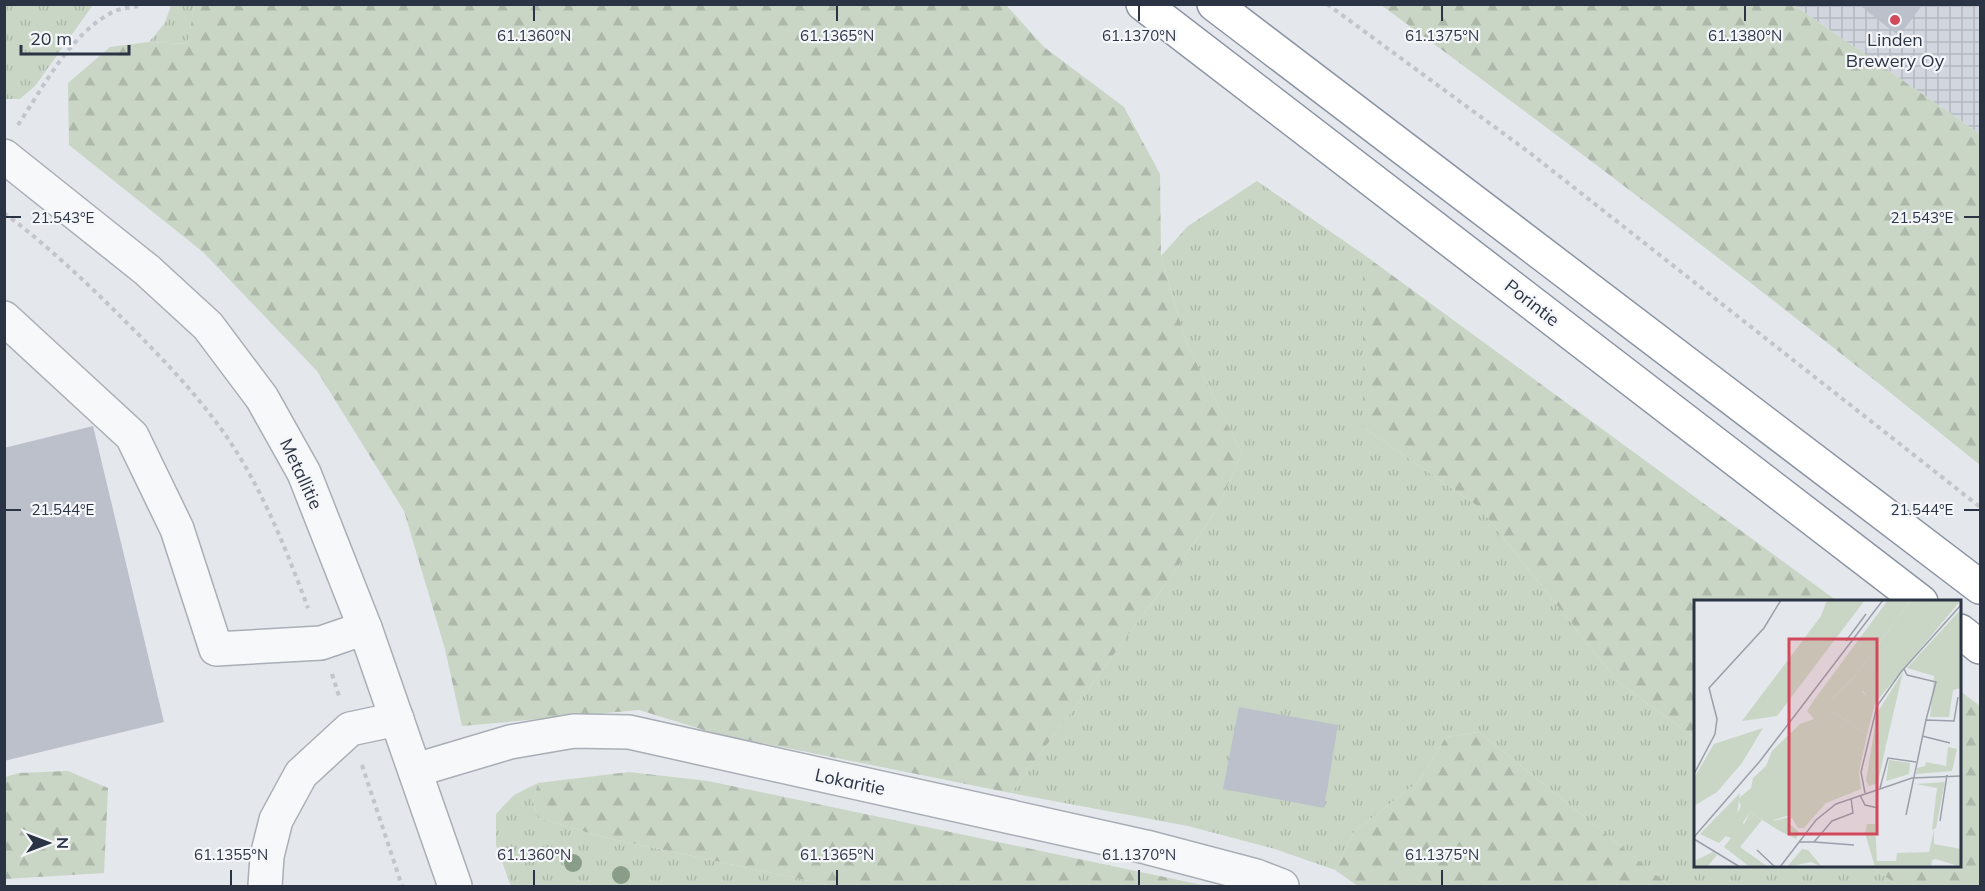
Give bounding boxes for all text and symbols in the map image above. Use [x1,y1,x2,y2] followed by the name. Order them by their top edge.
[1888,13,1902,27] marker: Linden Brewery Oy
[21,18,129,56] scale bar
[497,26,571,45] text: 61.1360°N
[800,26,874,45] text: 61.1365°N
[1102,26,1176,45] text: 61.1370°N
[1405,26,1479,45] text: 61.1375°N
[1708,26,1782,45] text: 61.1380°N
[30,27,72,50] text: 20 m
[1846,28,1945,72] place label: Linden Brewery Oy
[32,208,95,227] text: 21.543°E
[1891,208,1954,227] text: 21.543°E
[1500,274,1564,331] street label: Porintie
[275,435,328,513] street label: Metallitie
[32,500,95,519] text: 21.544°E
[1891,500,1954,519] text: 21.544°E
[1694,600,1961,867] inset map
[813,763,887,800] street label: Lokaritie
[18,813,78,873] north arrow
[53,837,73,849] text: N
[194,845,268,864] text: 61.1355°N
[497,845,571,864] text: 61.1360°N
[800,845,874,864] text: 61.1365°N
[1102,845,1176,864] text: 61.1370°N
[1405,845,1479,864] text: 61.1375°N

